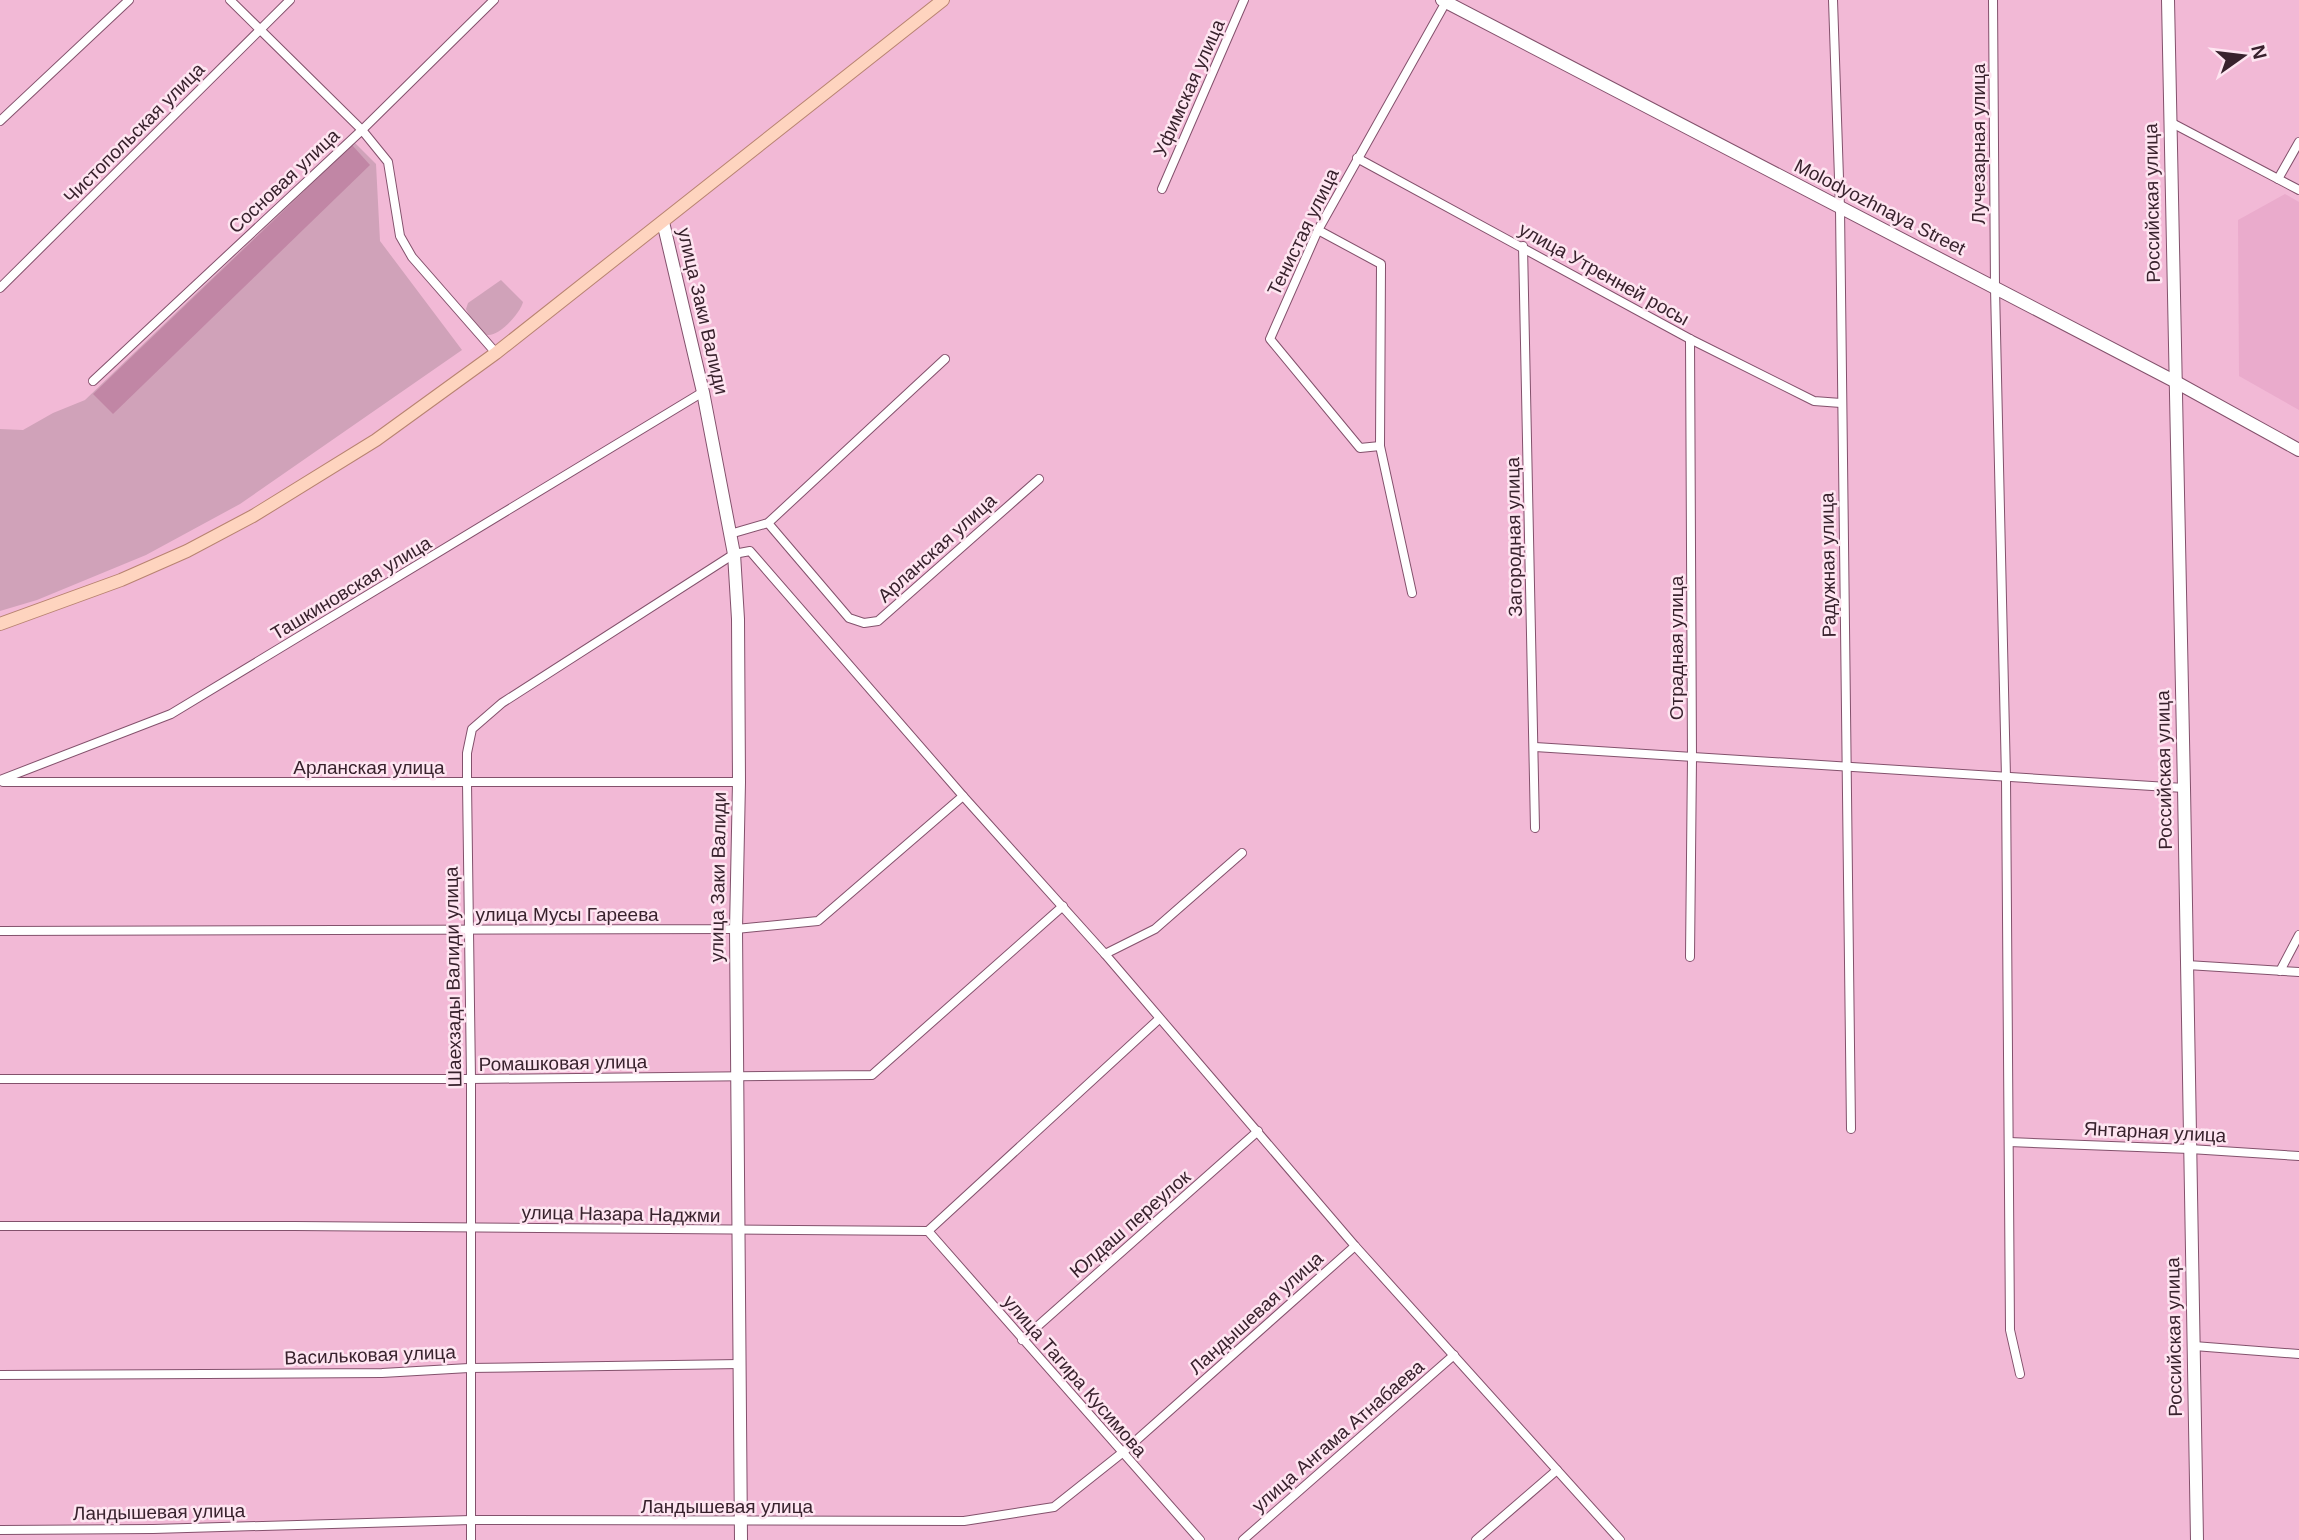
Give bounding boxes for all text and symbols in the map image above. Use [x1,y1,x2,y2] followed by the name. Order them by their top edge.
[1149,16,1229,160] street label: Уфимская улица
[2208,21,2278,91] north arrow
[2247,43,2271,61] text: N
[59,58,209,208] street label: Чистопольская улица
[1968,63,1989,224] street label: Лучезарная улица
[2140,123,2164,283] street label: Российская улица
[225,124,344,237] street label: Сосновая улица
[1791,155,1970,260] street label: Molodyozhnaya Street
[1263,165,1343,299] street label: Тенистая улица
[1515,218,1693,330] street label: улица Утренней росы
[674,226,732,396] street label: улица Заки Валиди
[1502,457,1526,617] street label: Загородная улица
[874,489,1001,606] street label: Арланская улица
[1816,492,1840,638] street label: Радужная улица
[267,532,435,644] street label: Ташкиновская улица
[1666,575,1687,720] street label: Отрадная улица
[2152,690,2176,850] street label: Российская улица
[293,757,445,778] street label: Арланская улица
[706,792,730,962] street label: улица Заки Валиди
[441,866,465,1088] street label: Шаехзады Валиди улица
[475,904,659,925] street label: улица Мусы Гареева
[479,1051,648,1075] street label: Ромашковая улица
[2083,1118,2227,1146] street label: Янтарная улица
[1066,1166,1195,1282] street label: Юлдаш переулок
[521,1202,721,1226] street label: улица Назара Наджми
[1185,1247,1327,1378] street label: Ландышевая улица
[2162,1257,2186,1417] street label: Российская улица
[999,1291,1151,1461] street label: улица Тагира Кусимова
[284,1341,457,1368] street label: Васильковая улица
[1248,1355,1428,1516] street label: улица Ангама Атнабаева
[641,1496,814,1517] street label: Ландышевая улица
[73,1500,246,1524] street label: Ландышевая улица

